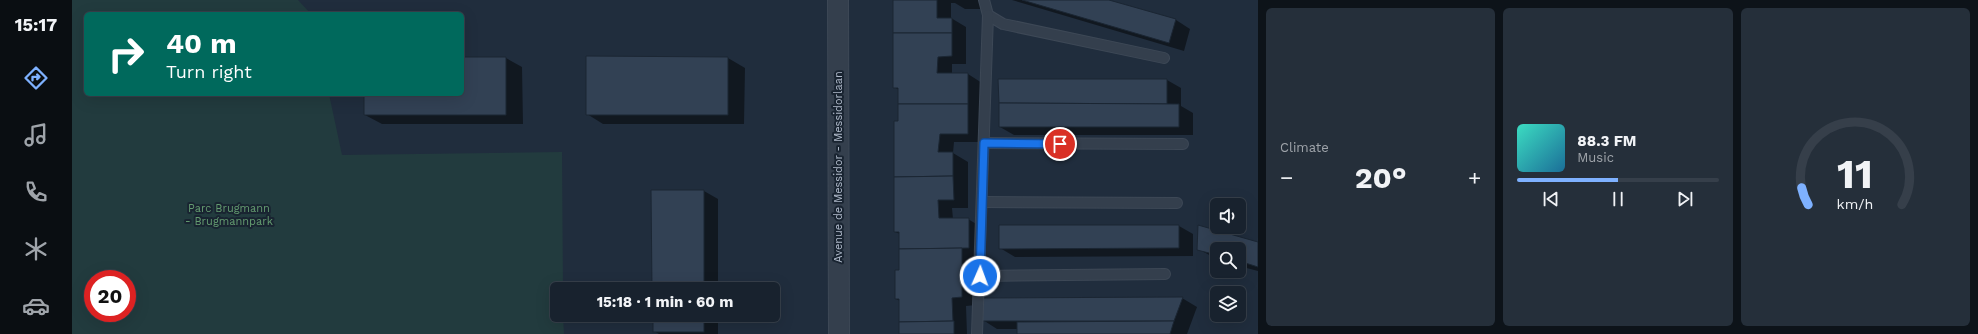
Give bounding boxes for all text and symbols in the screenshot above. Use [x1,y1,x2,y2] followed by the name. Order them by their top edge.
[15,14,57,35] text: 15:17
[166,27,236,60] text: 40 m
[100,28,152,80] icon: right
[166,61,252,82] text: Turn right
[22,64,50,92] icon: directions
[832,71,845,263] street label: Avenue de Messidor - Messidorlaan
[22,121,50,149] icon: music
[1043,127,1077,161] pin
[1577,132,1637,150] text: 88.3 FM
[1049,133,1071,155] icon: arrive
[1280,140,1329,155] text: Climate
[1837,149,1873,198] text: 11
[1577,150,1614,165] text: Music
[1355,160,1407,195] text: 20°
[1280,165,1293,190] text: −
[1468,165,1481,190] text: +
[22,178,50,206] icon: phone
[1540,188,1562,210] icon: previous
[1607,188,1629,210] icon: pause
[1674,188,1696,210] icon: next
[1837,196,1874,212] text: km/h
[1210,198,1246,322] map controls
[1210,198,1246,234] button: sound
[185,202,273,228] park label: Parc Brugmann - Brugmannpark
[22,235,50,263] icon: climate
[1210,242,1246,278] button: search
[959,255,1001,297] position arrow
[84,270,136,322] speed limit sign: 20
[1210,286,1246,322] button: layers
[22,292,50,320] icon: car
[597,293,733,311] text: 15:18 · 1 min · 60 m

